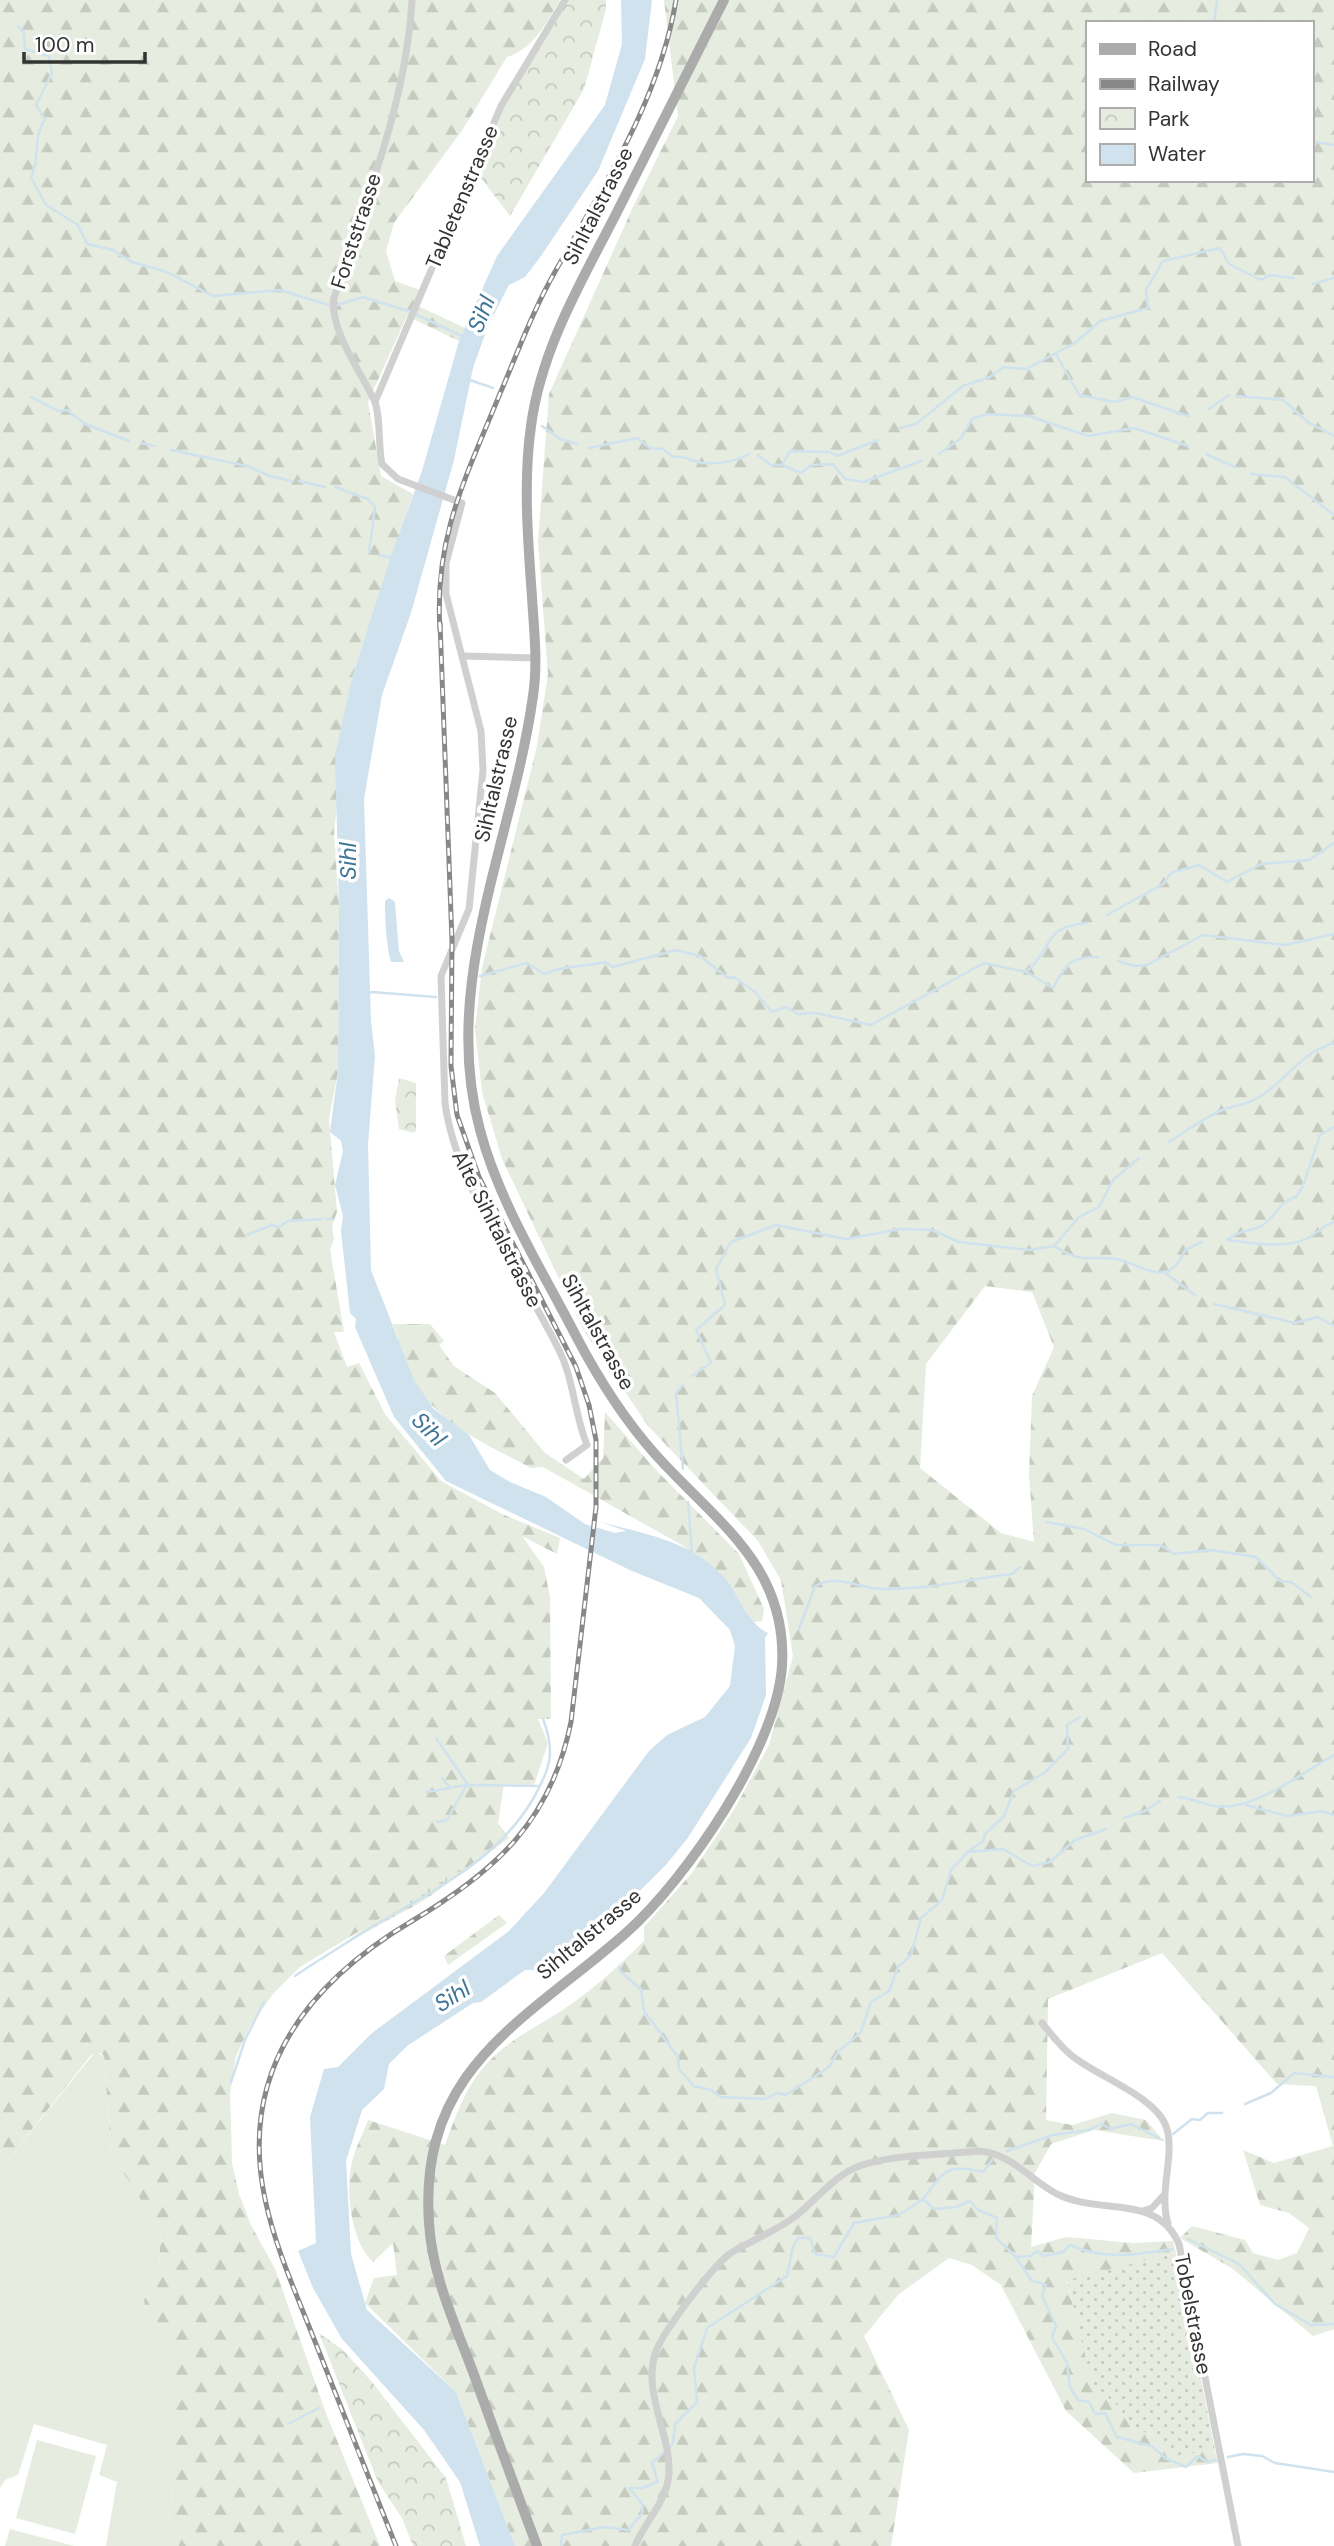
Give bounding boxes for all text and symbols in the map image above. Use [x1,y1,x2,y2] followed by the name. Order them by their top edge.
[24,21,145,65] scale bar
[1086,21,1313,182] legend
[35,31,95,59] text: 100 m
[1148,35,1197,63] text: Road
[1148,70,1220,98] text: Railway
[1148,105,1190,133] text: Park
[419,121,505,273] street label: Tabletenstrasse
[1148,140,1206,168] text: Water
[556,142,640,270] street label: Sihltalstrasse
[324,170,388,292] street label: Forststrasse
[460,290,502,337] water label: Sihl
[468,713,524,845] street label: Sihltalstrasse
[333,841,363,880] water label: Sihl
[445,1146,549,1312] street label: Alte Sihltalstrasse
[555,1269,642,1395] street label: Sihltalstrasse
[405,1405,453,1453] water label: Sihl
[531,1882,647,1986] street label: Sihltalstrasse
[428,1973,477,2019] water label: Sihl
[1168,2251,1218,2377] street label: Tobelstrasse

